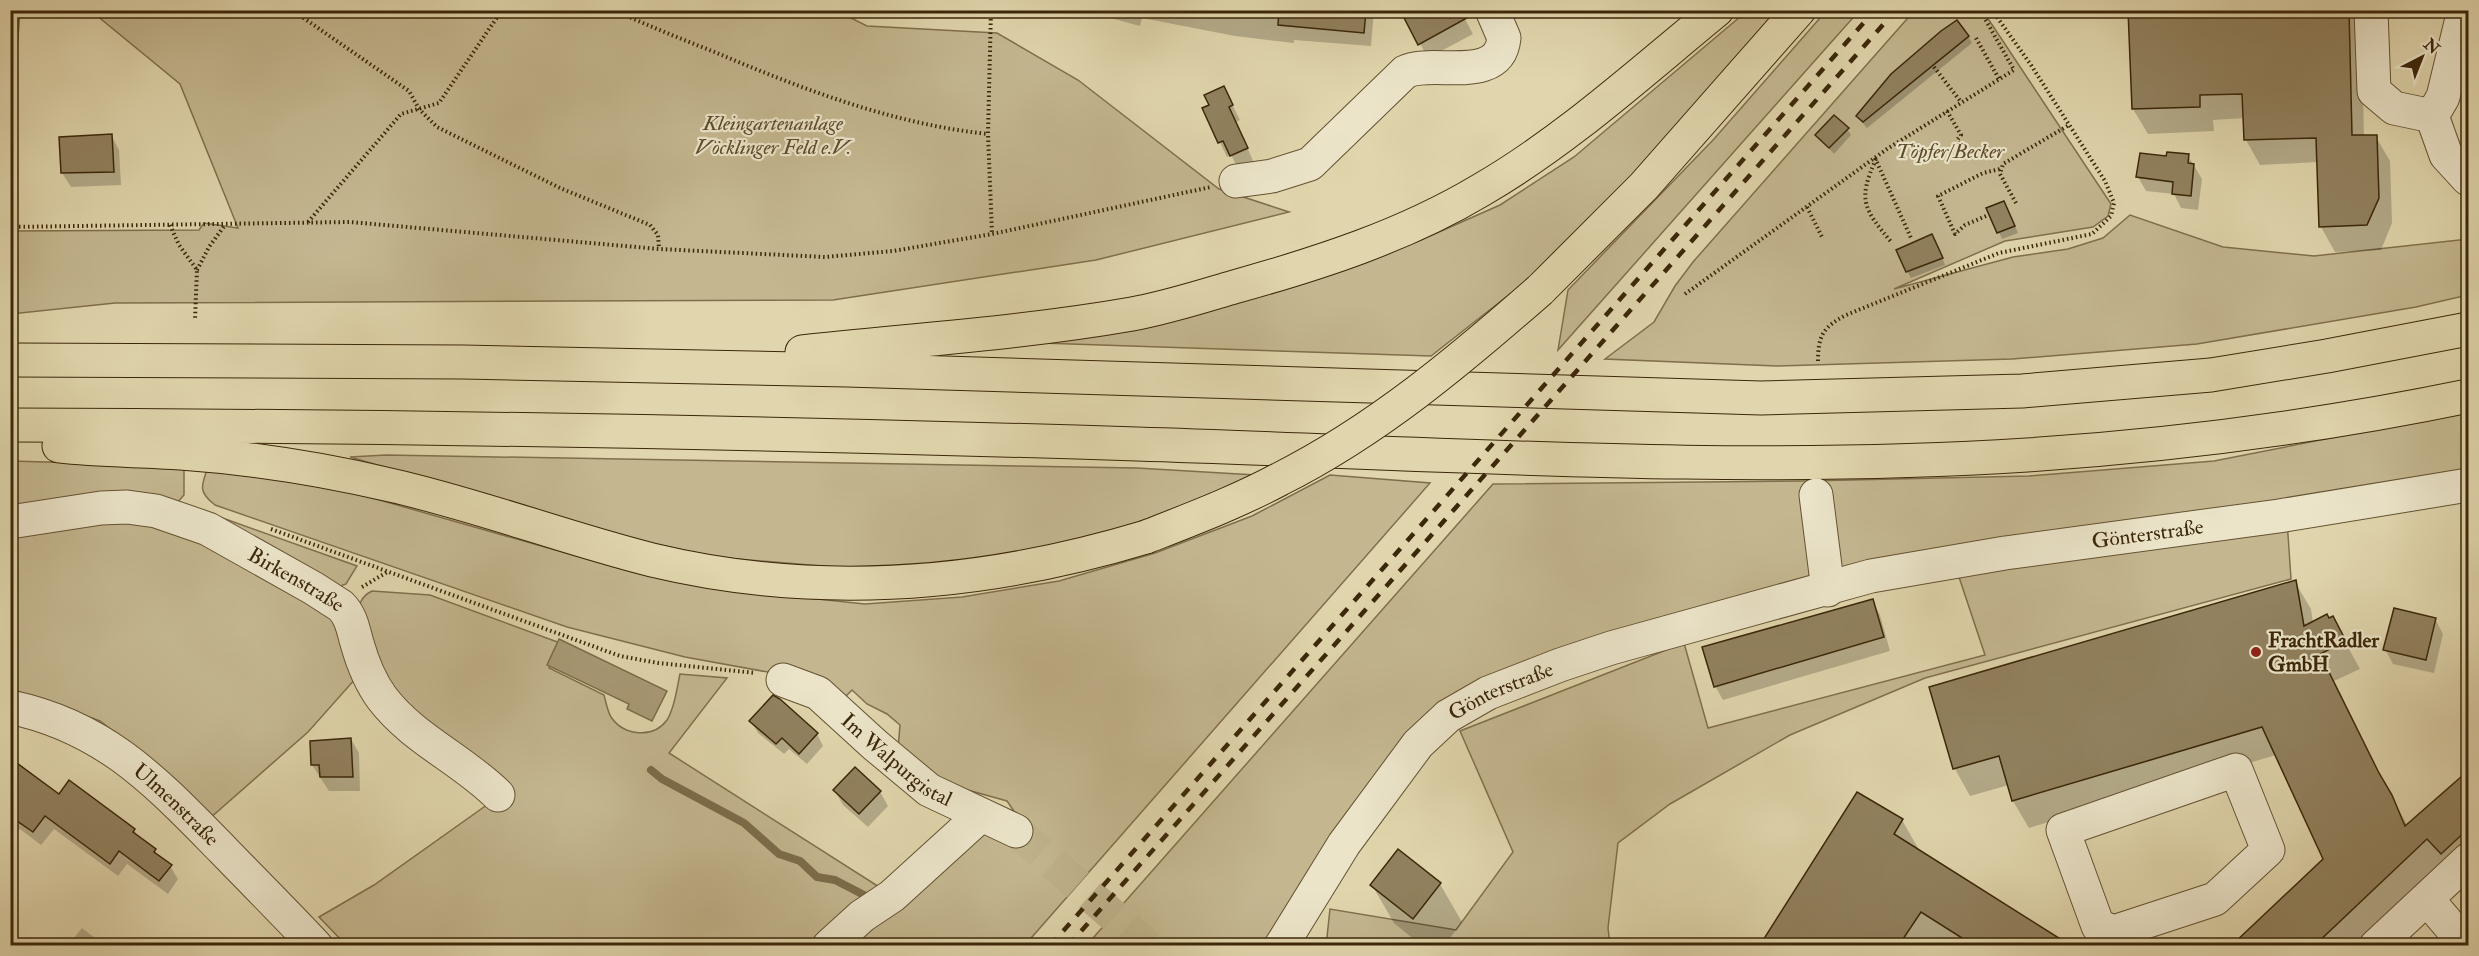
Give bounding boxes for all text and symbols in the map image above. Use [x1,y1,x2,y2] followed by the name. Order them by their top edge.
[2392,27,2452,87] north arrow
[2419,34,2444,59] text: N
[695,110,853,161] park label: Kleingartenanlage Vöcklinger Feld e.V.
[1896,138,2005,165] park label: Töpfer/Becker
[2090,513,2205,555] street label: Gönterstraße
[243,541,350,618] street label: Birkenstraße
[2268,627,2380,678] place label: FrachtRadler GmbH
[2249,645,2263,659] marker: FrachtRadler GmbH
[1443,655,1557,727] street label: Gönterstraße
[835,707,957,813] street label: Im Walpurgistal
[128,757,225,852] street label: Ulmenstraße

